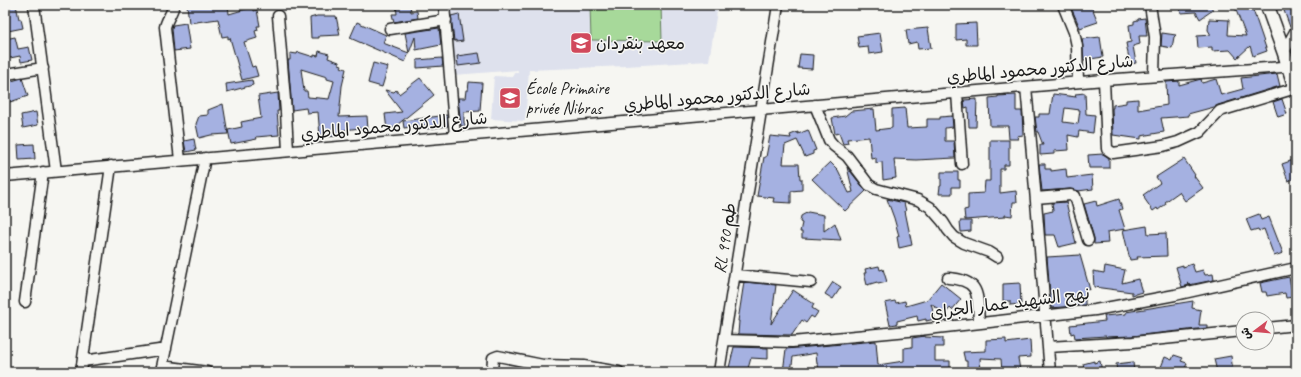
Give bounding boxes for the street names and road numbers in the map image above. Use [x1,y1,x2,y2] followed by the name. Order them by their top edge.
[946,50,1134,90] street label: شارع الدكتور محمود الماطري
[623,78,811,118] street label: شارع الدكتور محمود الماطري
[300,107,488,147] street label: شارع الدكتور محمود الماطري
[709,201,743,275] street label: RL طم 990
[929,283,1091,325] street label: نهج الشهيد عمار الجراي

